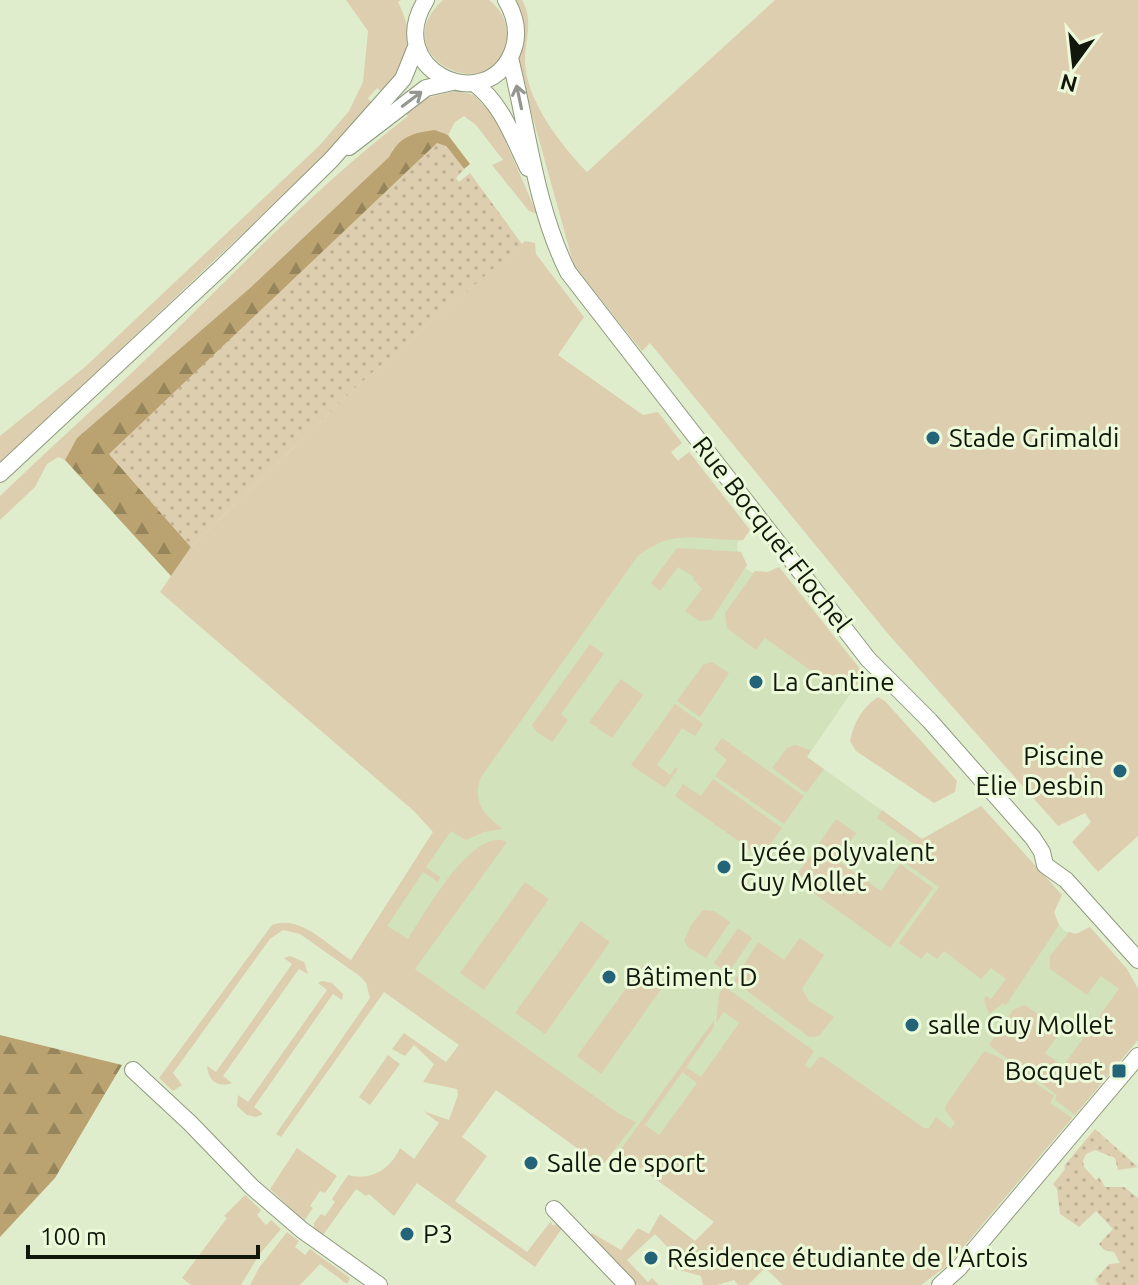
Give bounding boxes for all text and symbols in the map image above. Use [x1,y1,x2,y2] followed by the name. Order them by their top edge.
[1034,24,1114,104] north arrow
[1058,70,1080,98] text: N
[511,85,526,111] one-way arrow
[401,90,422,107] one-way arrow
[949,423,1119,452] place label: Stade Grimaldi
[924,429,942,447] marker: Stade Grimaldi
[687,430,858,637] street label: Rue Bocquet Flochel
[772,667,895,696] place label: La Cantine
[747,673,765,691] marker: La Cantine
[976,741,1104,800] place label: Piscine Elie Desbin
[1111,762,1129,780] marker: Piscine Elie Desbin
[740,837,934,896] place label: Lycée polyvalent Guy Mollet
[715,858,733,876] marker: Lycée polyvalent Guy Mollet
[625,962,758,991] place label: Bâtiment D
[600,968,618,986] marker: Bâtiment D
[928,1010,1113,1039] place label: salle Guy Mollet
[903,1016,921,1034] marker: salle Guy Mollet
[1005,1056,1103,1085] place label: Bocquet
[1110,1062,1128,1080] marker: Bocquet
[547,1148,705,1177] place label: Salle de sport
[522,1154,540,1172] marker: Salle de sport
[28,1209,258,1259] scale bar
[423,1219,453,1248] place label: P3
[40,1223,107,1250] text: 100 m
[398,1225,416,1243] marker: P3
[667,1243,1028,1272] place label: Résidence étudiante de l'Artois
[642,1249,660,1267] marker: Résidence étudiante de l'Artois

